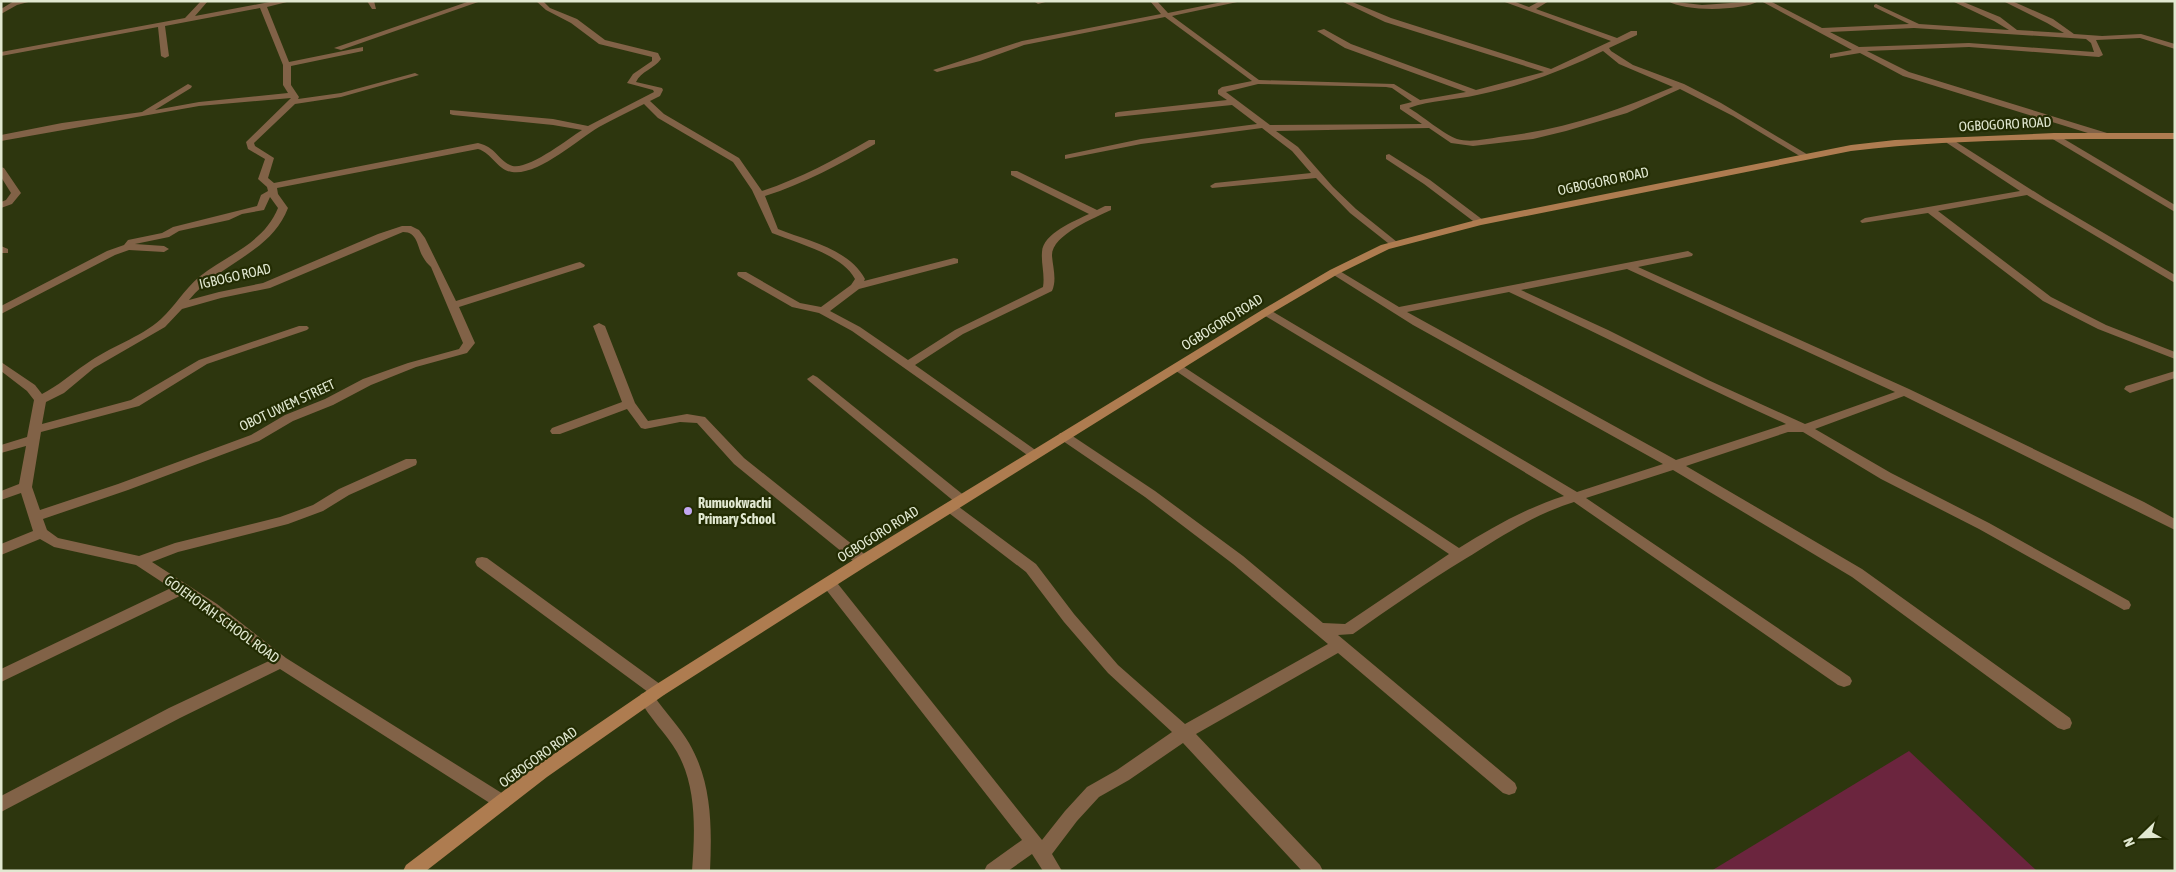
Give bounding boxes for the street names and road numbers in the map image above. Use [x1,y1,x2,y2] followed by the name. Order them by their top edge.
[1958,114,2052,134] street label: OGBOGORO ROAD
[1556,164,1650,198] street label: OGBOGORO ROAD
[198,260,273,292] street label: IGBOGO ROAD
[1178,291,1266,353] street label: OGBOGORO ROAD
[237,376,337,434] street label: OBOT UWEM STREET
[834,503,922,565] street label: OGBOGORO ROAD
[162,572,283,666] street label: GOJEHOTAH SCHOOL ROAD
[496,723,580,791] street label: OGBOGORO ROAD

